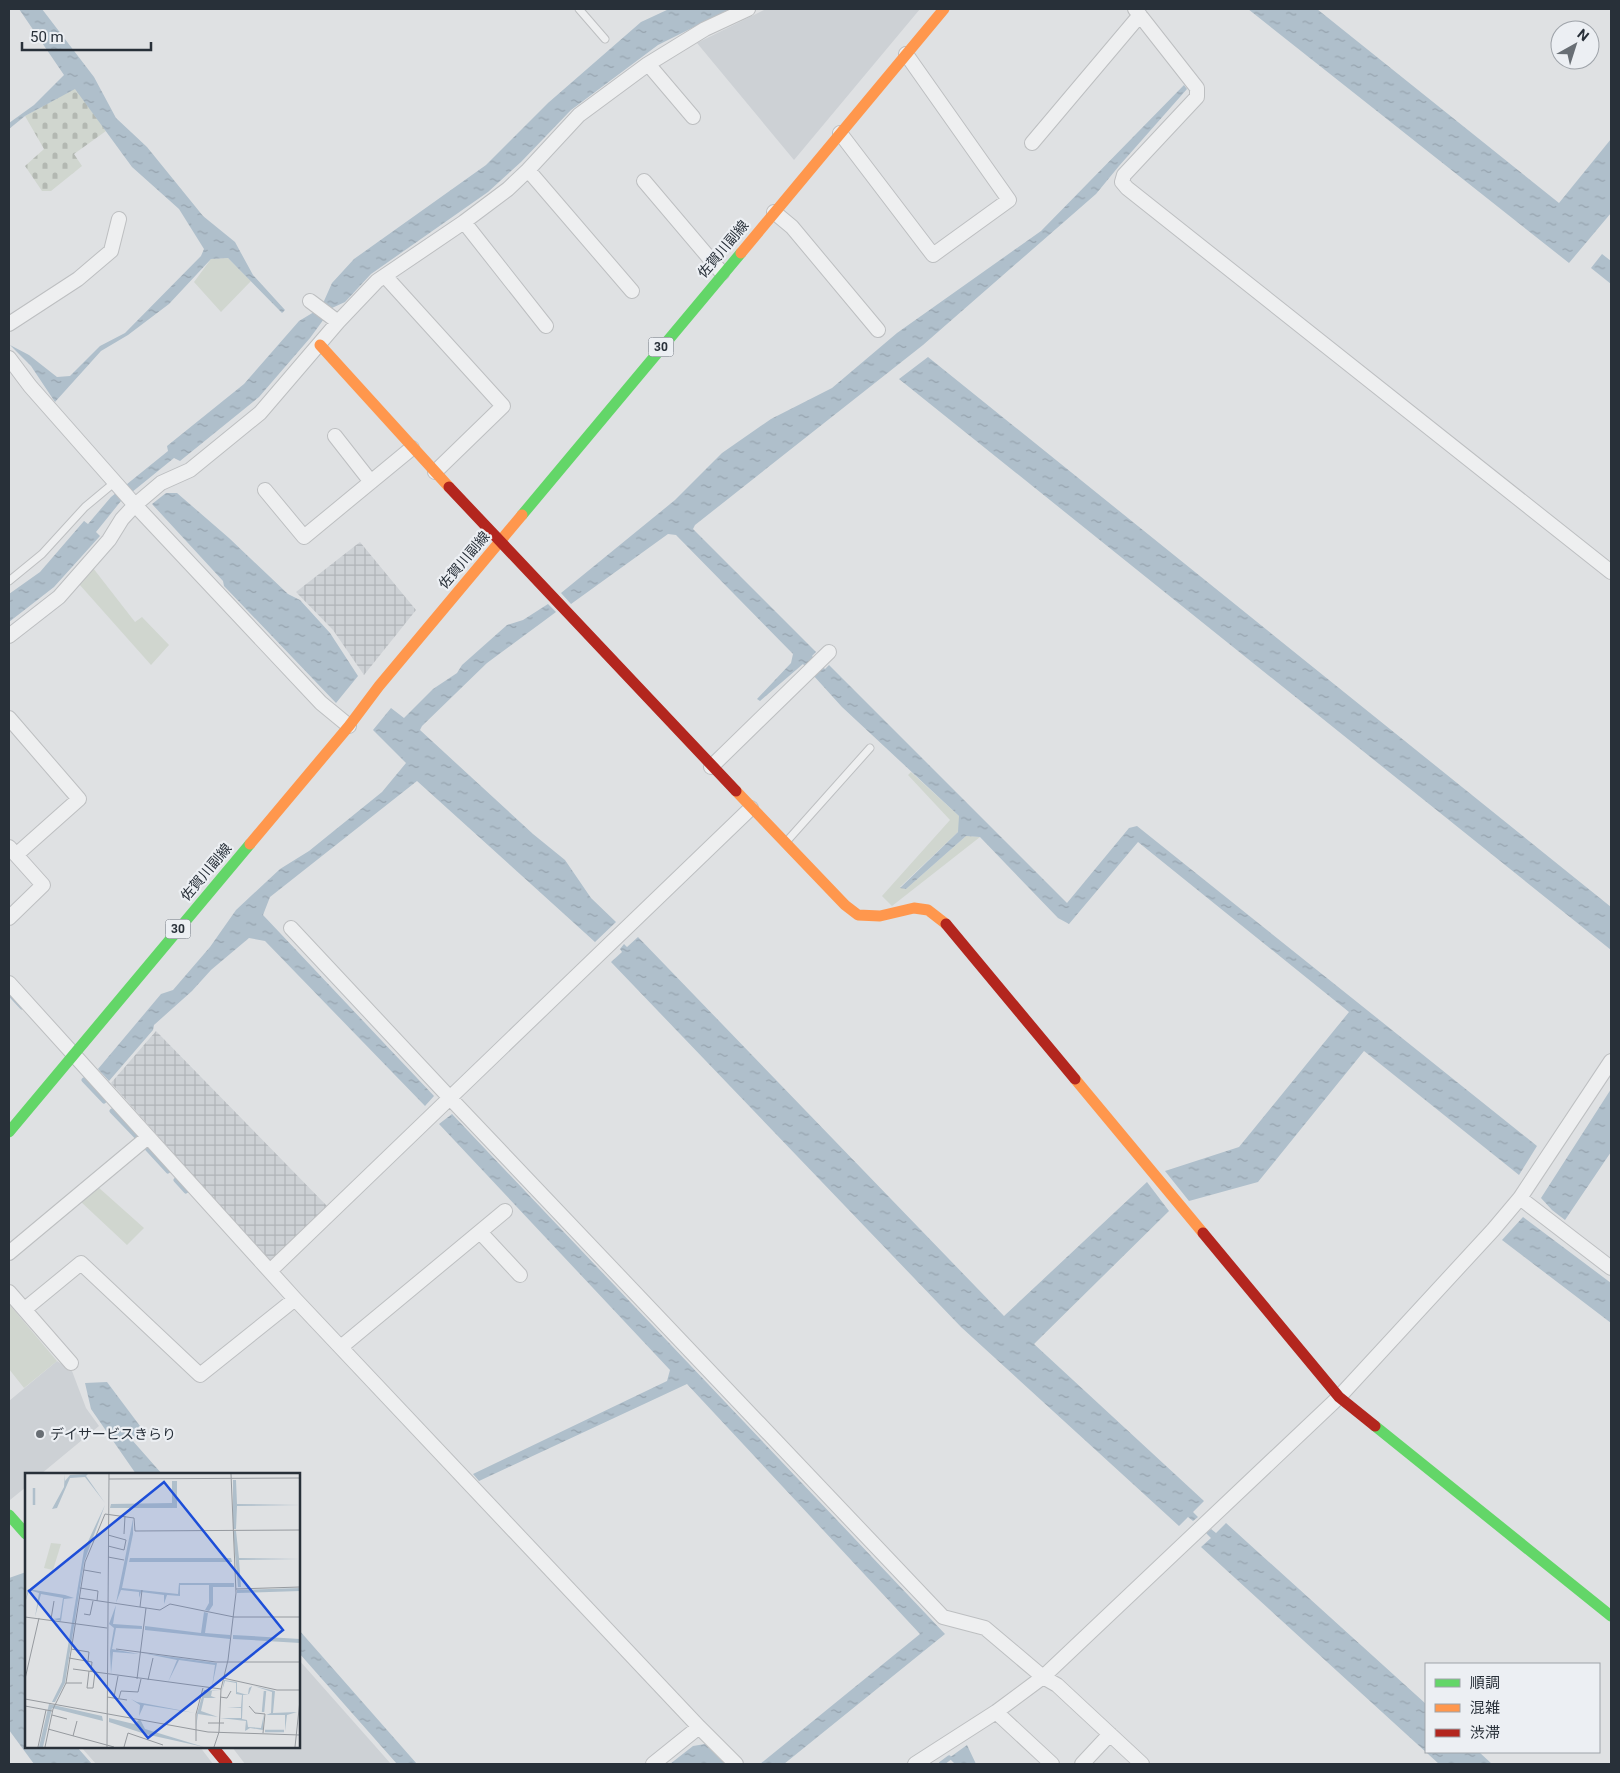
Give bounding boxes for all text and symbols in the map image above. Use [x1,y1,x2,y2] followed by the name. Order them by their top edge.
[22,20,151,52] scale bar
[1550,20,1600,70] north arrow
[1574,26,1592,44] text: N
[30,28,64,46] text: 50 m
[694,217,752,281] street label: 佐賀川副線
[648,338,674,357] road number: 30
[435,528,493,592] street label: 佐賀川副線
[177,840,235,904] street label: 佐賀川副線
[166,920,190,939] road number: 30
[50,1426,176,1442] place label: デイサービスきらり
[34,1428,46,1440] marker: デイサービスきらり
[25,1473,300,1748] inset map
[1425,1663,1600,1753] legend
[1470,1674,1500,1692] text: 順調
[1470,1699,1500,1717] text: 混雑
[1470,1724,1500,1742] text: 渋滞

